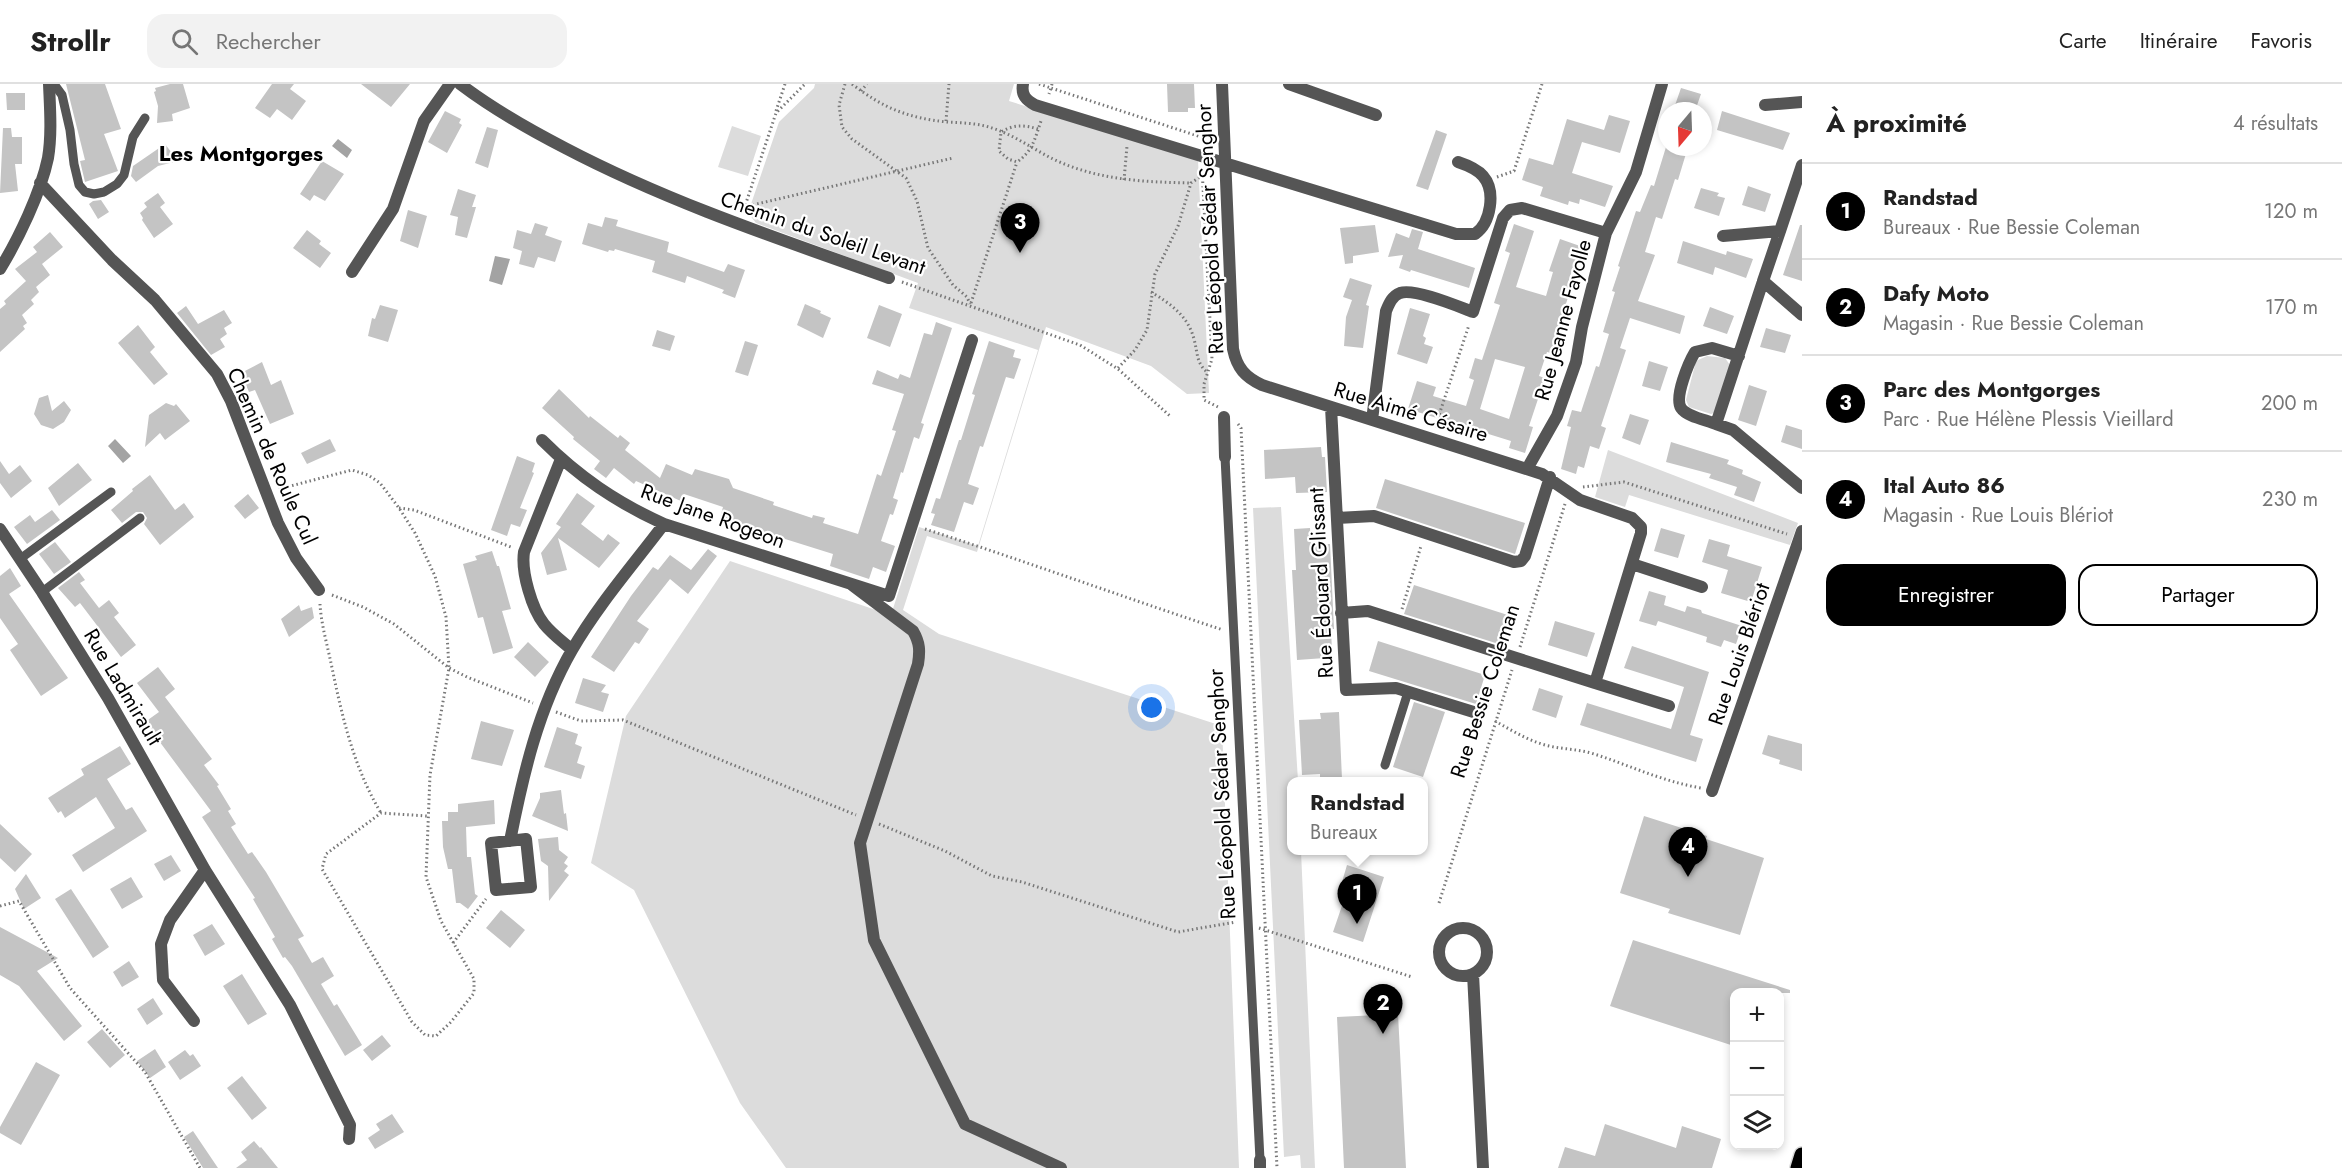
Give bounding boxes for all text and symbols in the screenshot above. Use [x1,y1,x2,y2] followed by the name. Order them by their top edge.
[147,14,567,68] search box
[30,21,111,62] text: Strollr
[168,25,201,58] icon: search
[216,25,321,57] text: Rechercher
[2059,26,2107,56] text: Carte
[2140,26,2218,56] text: Itinéraire
[2251,26,2312,56] text: Favoris
[1188,102,1232,355] street label: Rue Léopold Sédar Senghor
[1658,102,1712,156] north arrow
[1826,104,1967,142] text: À proximité
[2233,109,2318,138] text: 4 résultats
[159,137,323,169] district label: Les Montgorges
[1883,181,1978,213] text: Randstad
[716,184,930,282] street label: Chemin du Soleil Levant
[1840,197,1851,226] text: 1
[2264,197,2318,226] text: 120 m
[1000,204,1040,253] pin: 3
[1883,213,2140,242] text: Bureaux · Rue Bessie Coleman
[1527,236,1599,404] street label: Rue Jeanne Fayolle
[1883,277,1989,309] text: Dafy Moto
[1839,293,1852,322] text: 2
[2265,293,2318,322] text: 170 m
[1883,309,2144,338] text: Magasin · Rue Bessie Coleman
[219,363,325,549] street label: Chemin de Roule Cul
[1883,373,2100,405] text: Parc des Montgorges
[1330,374,1492,450] street label: Rue Aimé Césaire
[1839,389,1852,418] text: 3
[2261,389,2318,418] text: 200 m
[1883,405,2174,434] text: Parc · Rue Hélène Plessis Vieillard
[1883,469,2005,501] text: Ital Auto 86
[637,476,789,556] street label: Rue Jane Rogeon
[1839,485,1852,514] text: 4
[2262,485,2318,514] text: 230 m
[1301,487,1341,679] street label: Rue Édouard Glissant
[1883,501,2113,530] text: Magasin · Rue Louis Blériot
[1826,564,2066,626] button: Enregistrer
[2078,564,2318,626] button: Partager
[1701,579,1777,729] street label: Rue Louis Blériot
[1443,600,1527,782] street label: Rue Bessie Coleman
[76,623,170,751] street label: Rue Ladmirault
[1200,667,1244,920] street label: Rue Léopold Sédar Senghor
[1137,693,1166,722] your location
[1287,777,1428,855] popup
[1310,786,1405,818] text: Randstad
[1310,818,1377,847] text: Bureaux
[1668,828,1708,877] pin: 4
[1338,874,1376,924] pin: 1
[1364,984,1402,1034] pin: 2
[1730,988,1784,1150] map controls
[1730,988,1784,1042] button: +
[1730,1042,1784,1096] button: −
[1730,1096,1784,1150] button: layers

